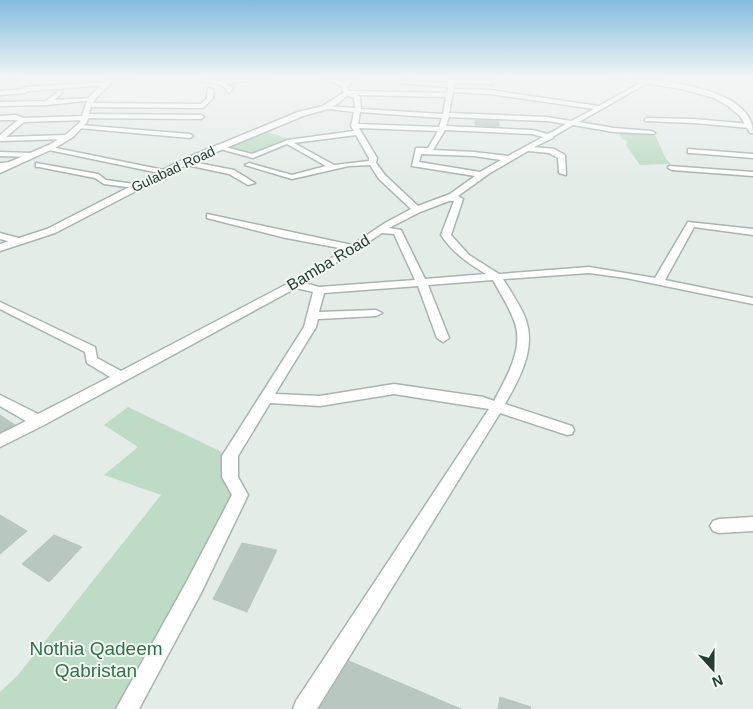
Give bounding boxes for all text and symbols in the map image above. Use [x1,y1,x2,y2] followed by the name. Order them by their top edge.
[129,143,217,195] street label: Gulabad Road
[284,231,373,294] street label: Bamba Road
[29,638,163,681] park label: Nothia Qadeem Qabristan
[688,644,738,694] north arrow
[710,672,725,690] text: N

